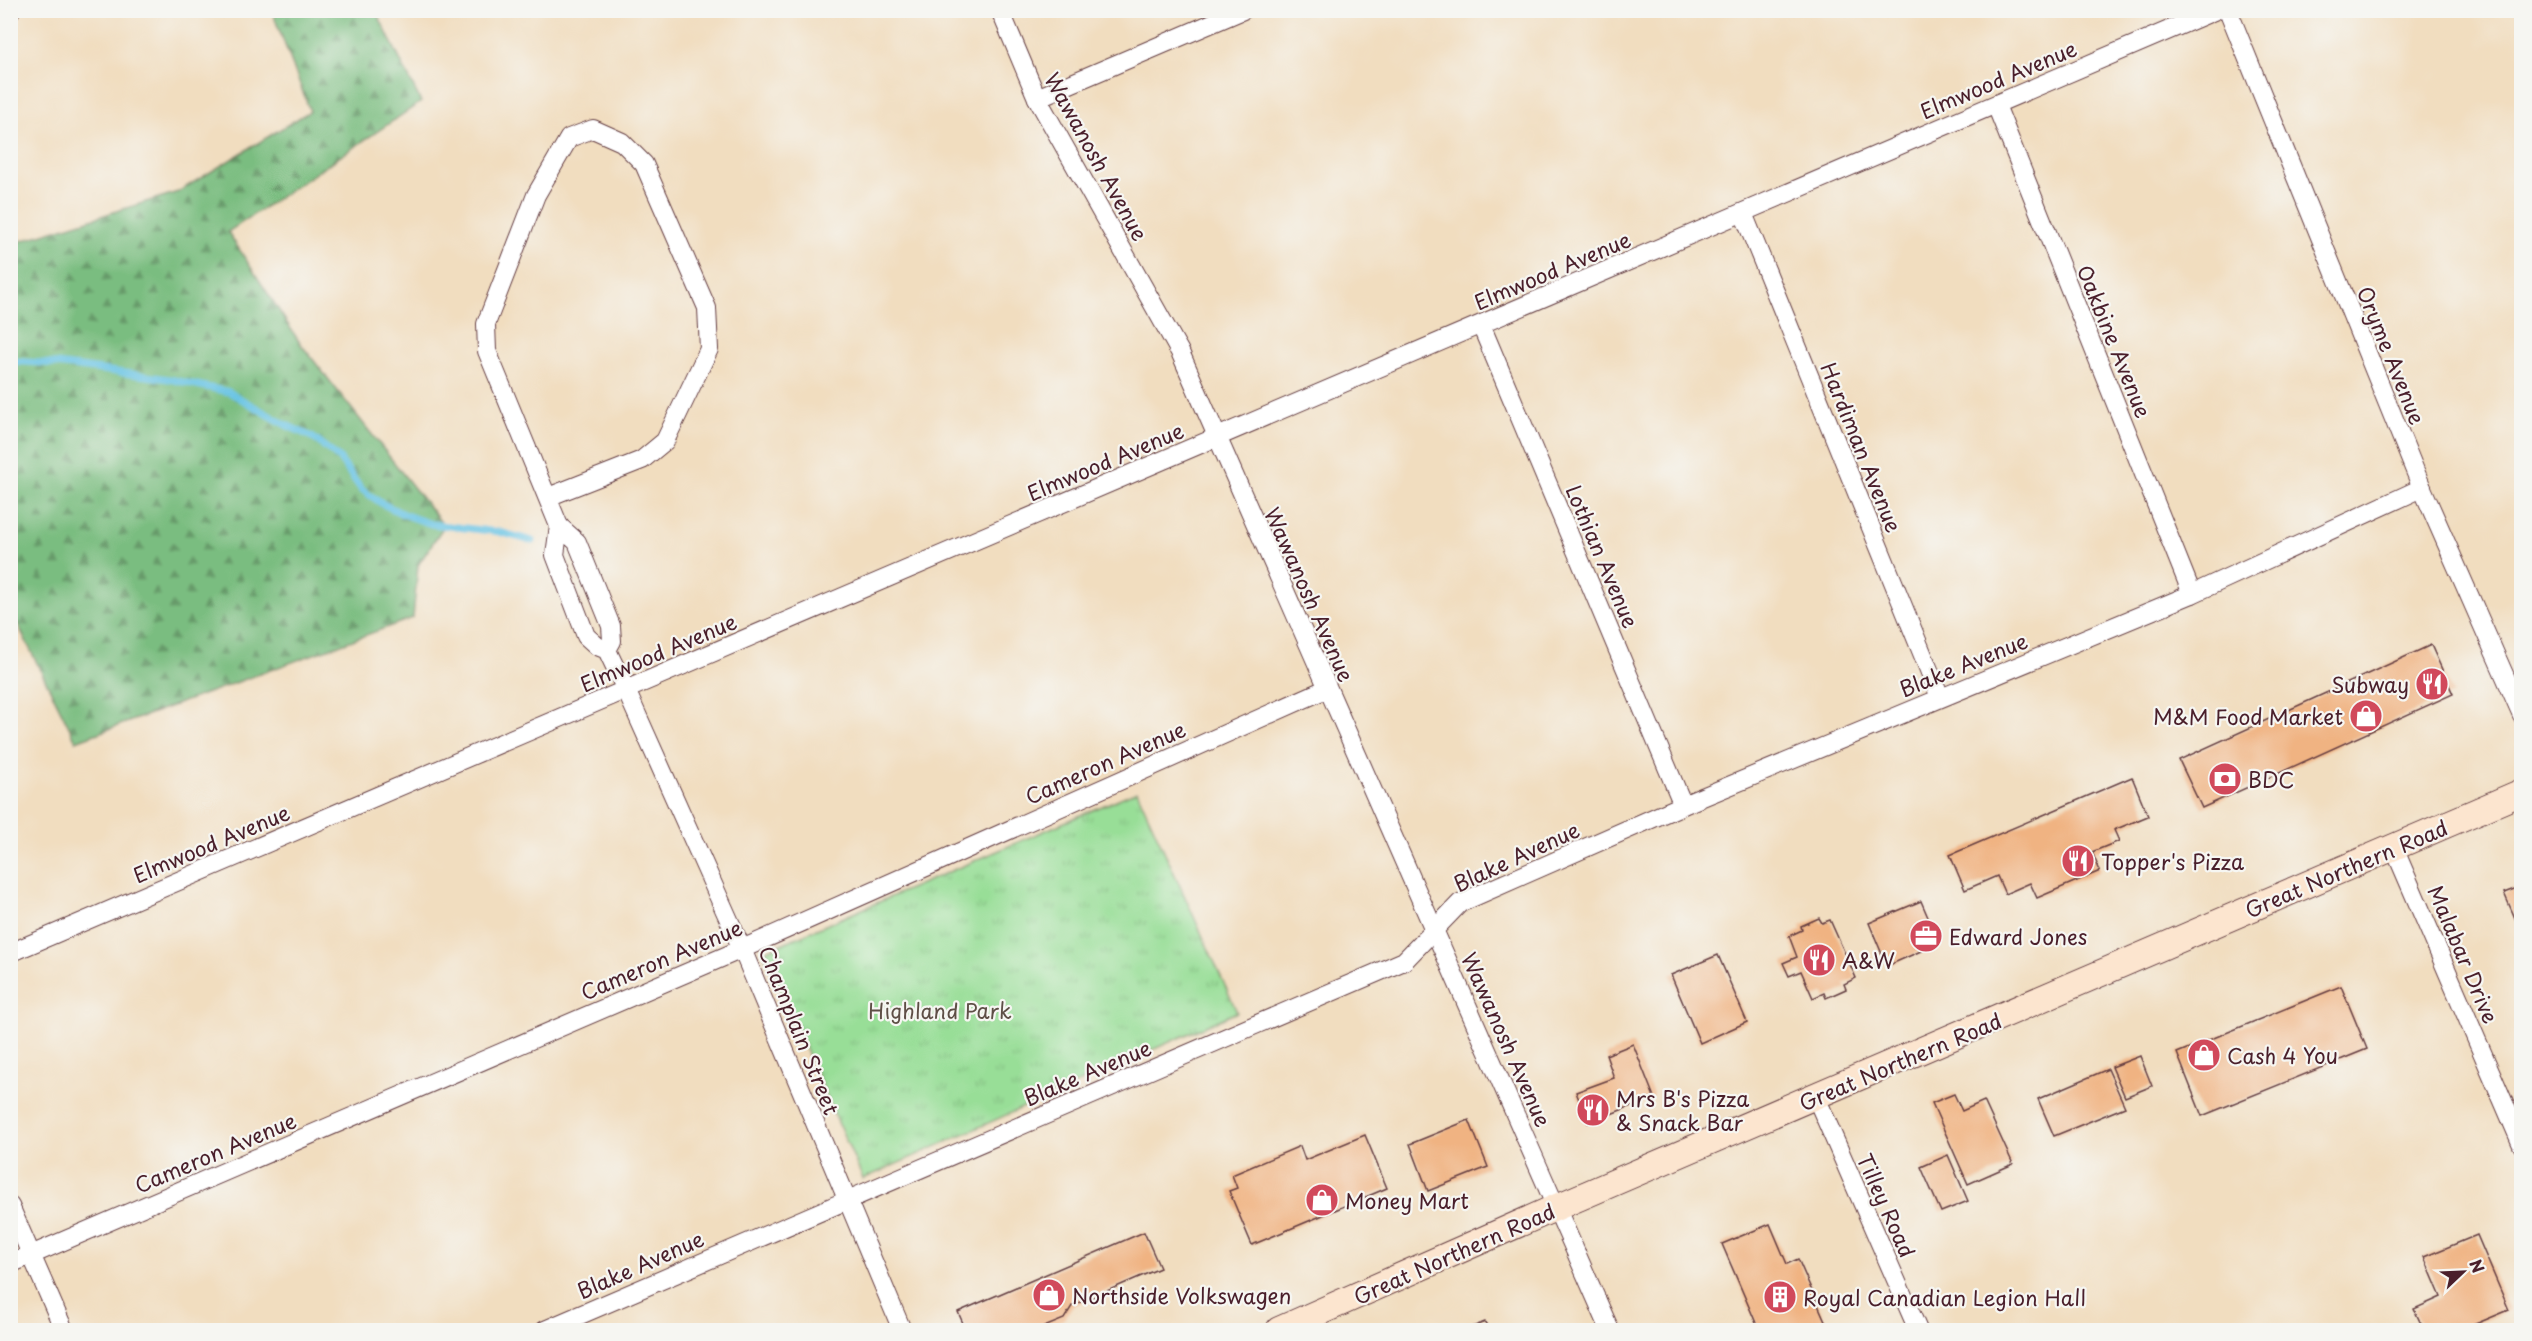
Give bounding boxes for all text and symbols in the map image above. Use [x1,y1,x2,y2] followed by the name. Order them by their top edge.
[1915,32,2081,126] street label: Elmwood Avenue
[1037,66,1157,246] street label: Wawanosh Avenue
[1469,223,1635,317] street label: Elmwood Avenue
[2070,260,2160,422] street label: Oakbine Avenue
[2350,281,2434,429] street label: Oryme Avenue
[1813,357,1911,537] street label: Hardiman Avenue
[1022,414,1188,508] street label: Elmwood Avenue
[1558,479,1648,633] street label: Lothian Avenue
[1257,502,1363,686] street label: Wawanosh Avenue
[575,605,741,699] street label: Elmwood Avenue
[1894,624,2032,704] street label: Blake Avenue
[2414,666,2450,702] restaurant icon: Subway
[2331,668,2409,700] place label: Subway
[2348,698,2384,734] shop icon: M&M Food Market
[2153,700,2343,732] place label: M&M Food Market
[1020,712,1190,812] street label: Cameron Avenue
[2207,761,2243,797] bank icon: BDC
[2248,763,2295,795] place label: BDC
[128,796,294,890] street label: Elmwood Avenue
[2240,811,2452,925] street label: Great Northern Road
[1448,813,1584,899] street label: Blake Avenue
[2060,843,2096,879] restaurant icon: Topper's Pizza
[2101,845,2244,877] place label: Topper's Pizza
[2421,880,2507,1028] street label: Malabar Drive
[575,911,747,1007] street label: Cameron Avenue
[1908,918,1944,954] office icon: Edward Jones
[1949,920,2087,952] place label: Edward Jones
[752,941,848,1119] street label: Champlain Street
[1801,942,1837,978] restaurant icon: A&W
[1842,944,1895,976] place label: A&W
[1454,947,1560,1131] street label: Wawanosh Avenue
[868,994,1012,1026] park label: Highland Park
[1794,1004,2006,1118] street label: Great Northern Road
[1018,1031,1156,1113] street label: Blake Avenue
[2186,1037,2222,1073] shop icon: Cash 4 You
[2227,1039,2338,1071] place label: Cash 4 You
[1616,1082,1749,1138] place label: Mrs B's Pizza & Snack Bar
[1575,1092,1611,1128] restaurant icon: Mrs B's Pizza & Snack Bar
[129,1104,301,1200] street label: Cameron Avenue
[1850,1148,1924,1262] street label: Tilley Road
[1304,1182,1340,1218] shop icon: Money Mart
[1345,1184,1469,1216] place label: Money Mart
[1348,1194,1560,1312] street label: Great Northern Road
[571,1222,709,1306] street label: Blake Avenue
[2433,1242,2493,1302] north arrow
[2464,1255,2491,1276] text: N
[1031,1277,1067,1313] shop icon: Northside Volkswagen
[1072,1279,1291,1311] place label: Northside Volkswagen
[1762,1279,1798,1315] building icon: Royal Canadian Legion Hall
[1803,1281,2086,1313] place label: Royal Canadian Legion Hall

